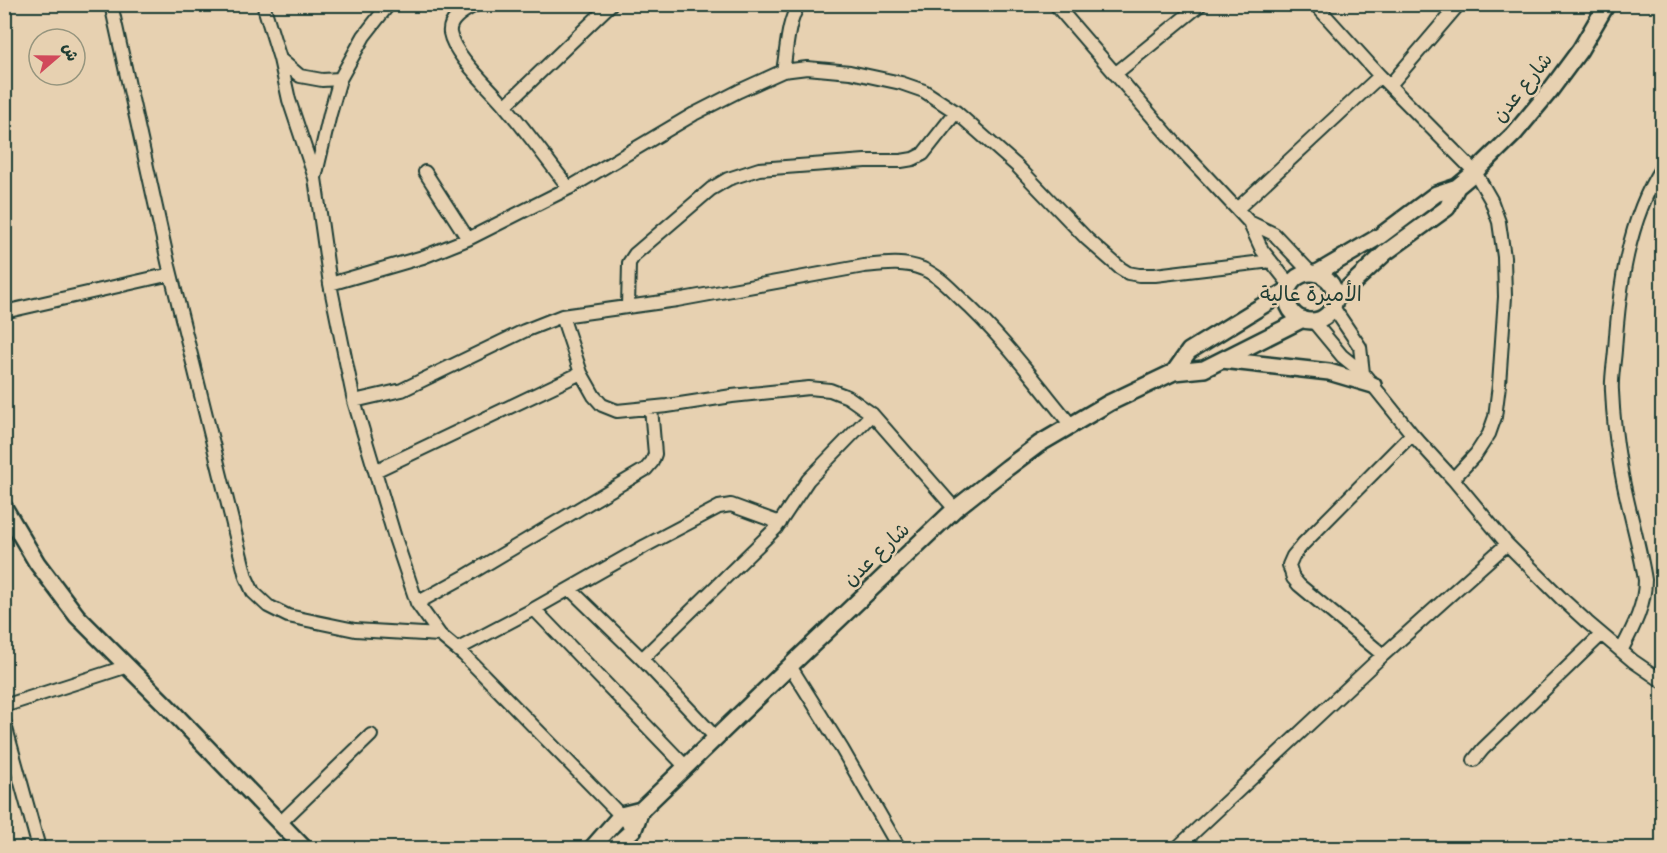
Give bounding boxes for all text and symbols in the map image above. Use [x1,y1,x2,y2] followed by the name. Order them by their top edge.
[27,27,87,87] north arrow
[57,41,83,64] text: ش
[1487,48,1559,128] street label: شارع عدن
[1260,280,1362,309] district label: الأميرة عالية
[838,517,916,593] street label: شارع عدن

